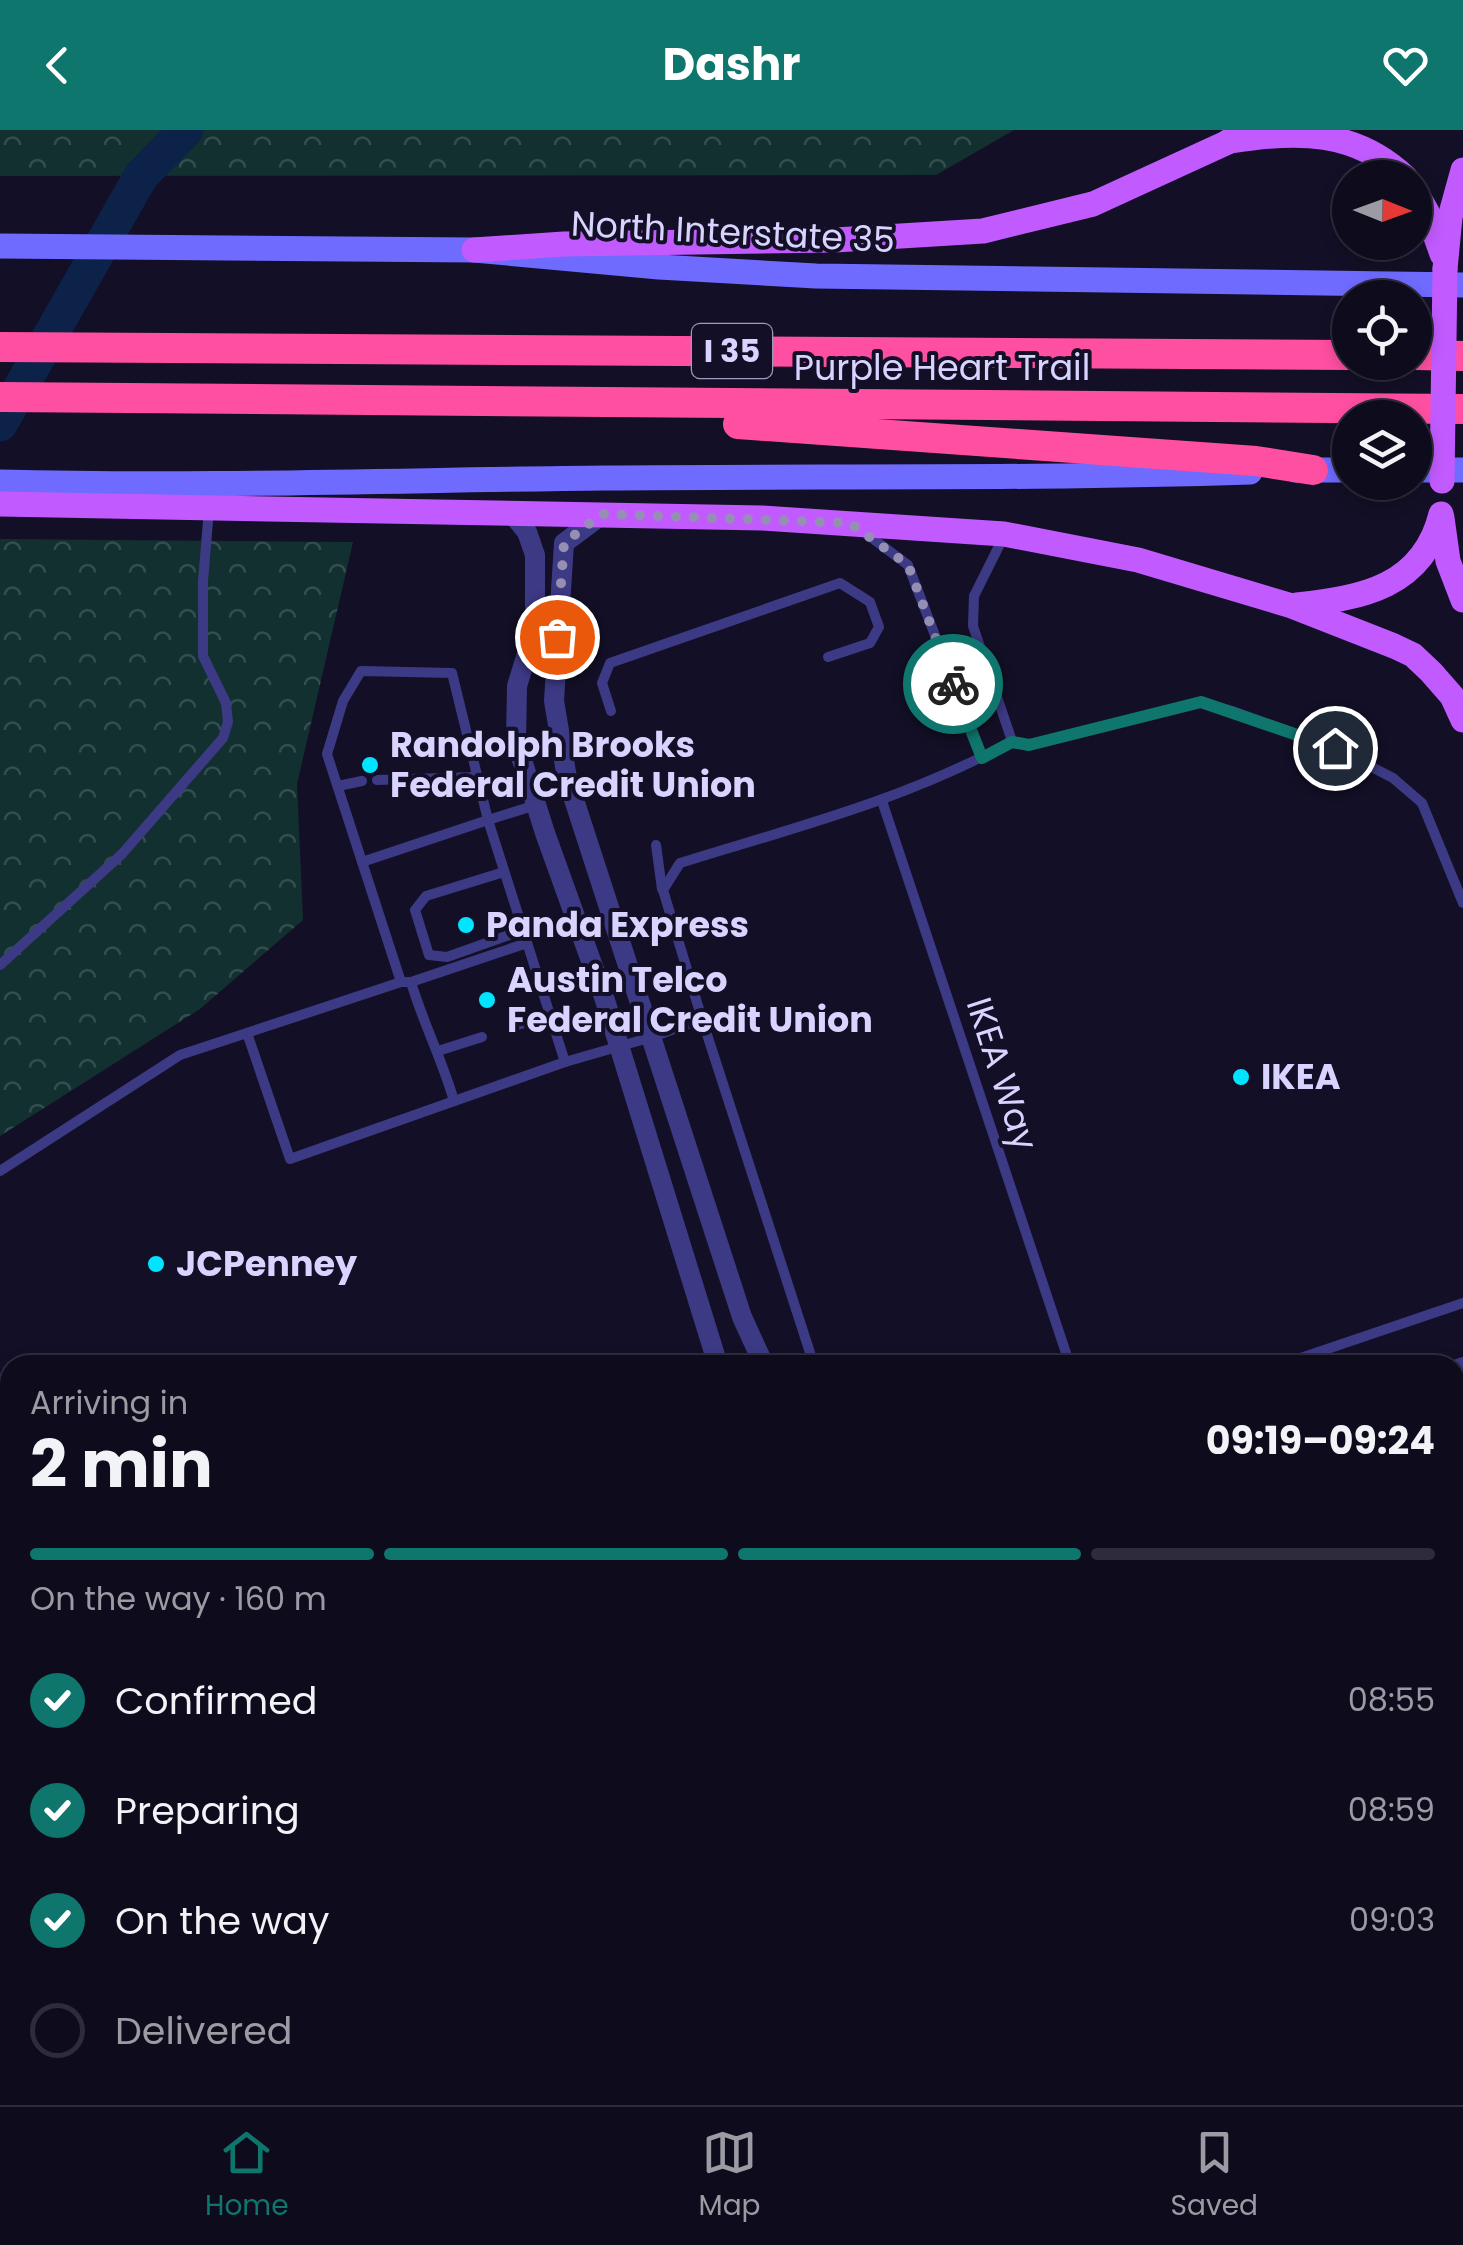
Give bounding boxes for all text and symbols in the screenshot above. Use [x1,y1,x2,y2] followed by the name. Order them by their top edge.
[663,33,800,96] text: Dashr
[30,38,85,93] icon: back
[1378,38,1433,93] icon: heart
[1332,160,1432,260] north arrow
[1332,160,1432,500] map controls
[570,199,896,264] street label: North Interstate 35
[1332,280,1432,380] button: locate
[692,324,772,378] road number: I 35
[794,343,1090,392] street label: Purple Heart Trail
[1332,400,1432,500] button: layers
[515,595,600,680] pin
[530,610,585,665] icon: bag
[903,634,1003,734] courier
[926,657,981,712] icon: bike
[1293,706,1378,791] pin
[390,720,756,809] place label: Randolph Brooks Federal Credit Union
[1308,721,1363,776] icon: home
[359,754,381,776] marker: Randolph Brooks Federal Credit Union
[486,900,749,949] place label: Panda Express
[455,914,477,936] marker: Panda Express
[507,955,873,1044] place label: Austin Telco Federal Credit Union
[476,989,498,1011] marker: Austin Telco Federal Credit Union
[955,991,1050,1157] street label: IKEA Way
[1261,1052,1341,1101] place label: IKEA
[1230,1066,1252,1088] marker: IKEA
[176,1239,358,1288] place label: JCPenney
[145,1253,167,1275] marker: JCPenney
[30,1380,188,1425] text: Arriving in
[1206,1414,1435,1467] text: 09:19–09:24
[30,1419,213,1510] text: 2 min
[30,1576,327,1621] text: On the way · 160 m
[30,1673,85,1728] icon: check
[115,1674,317,1727] text: Confirmed
[1348,1677,1435,1722] text: 08:55
[30,1783,85,1838] icon: check
[115,1784,300,1837] text: Preparing
[1348,1787,1435,1832] text: 08:59
[30,1893,85,1948] icon: check
[115,1894,329,1947] text: On the way
[1349,1897,1435,1942] text: 09:03
[115,2004,292,2057] text: Delivered
[205,2125,289,2227] tab: Home
[699,2125,761,2227] tab: Map
[1171,2125,1258,2227] tab: Saved

